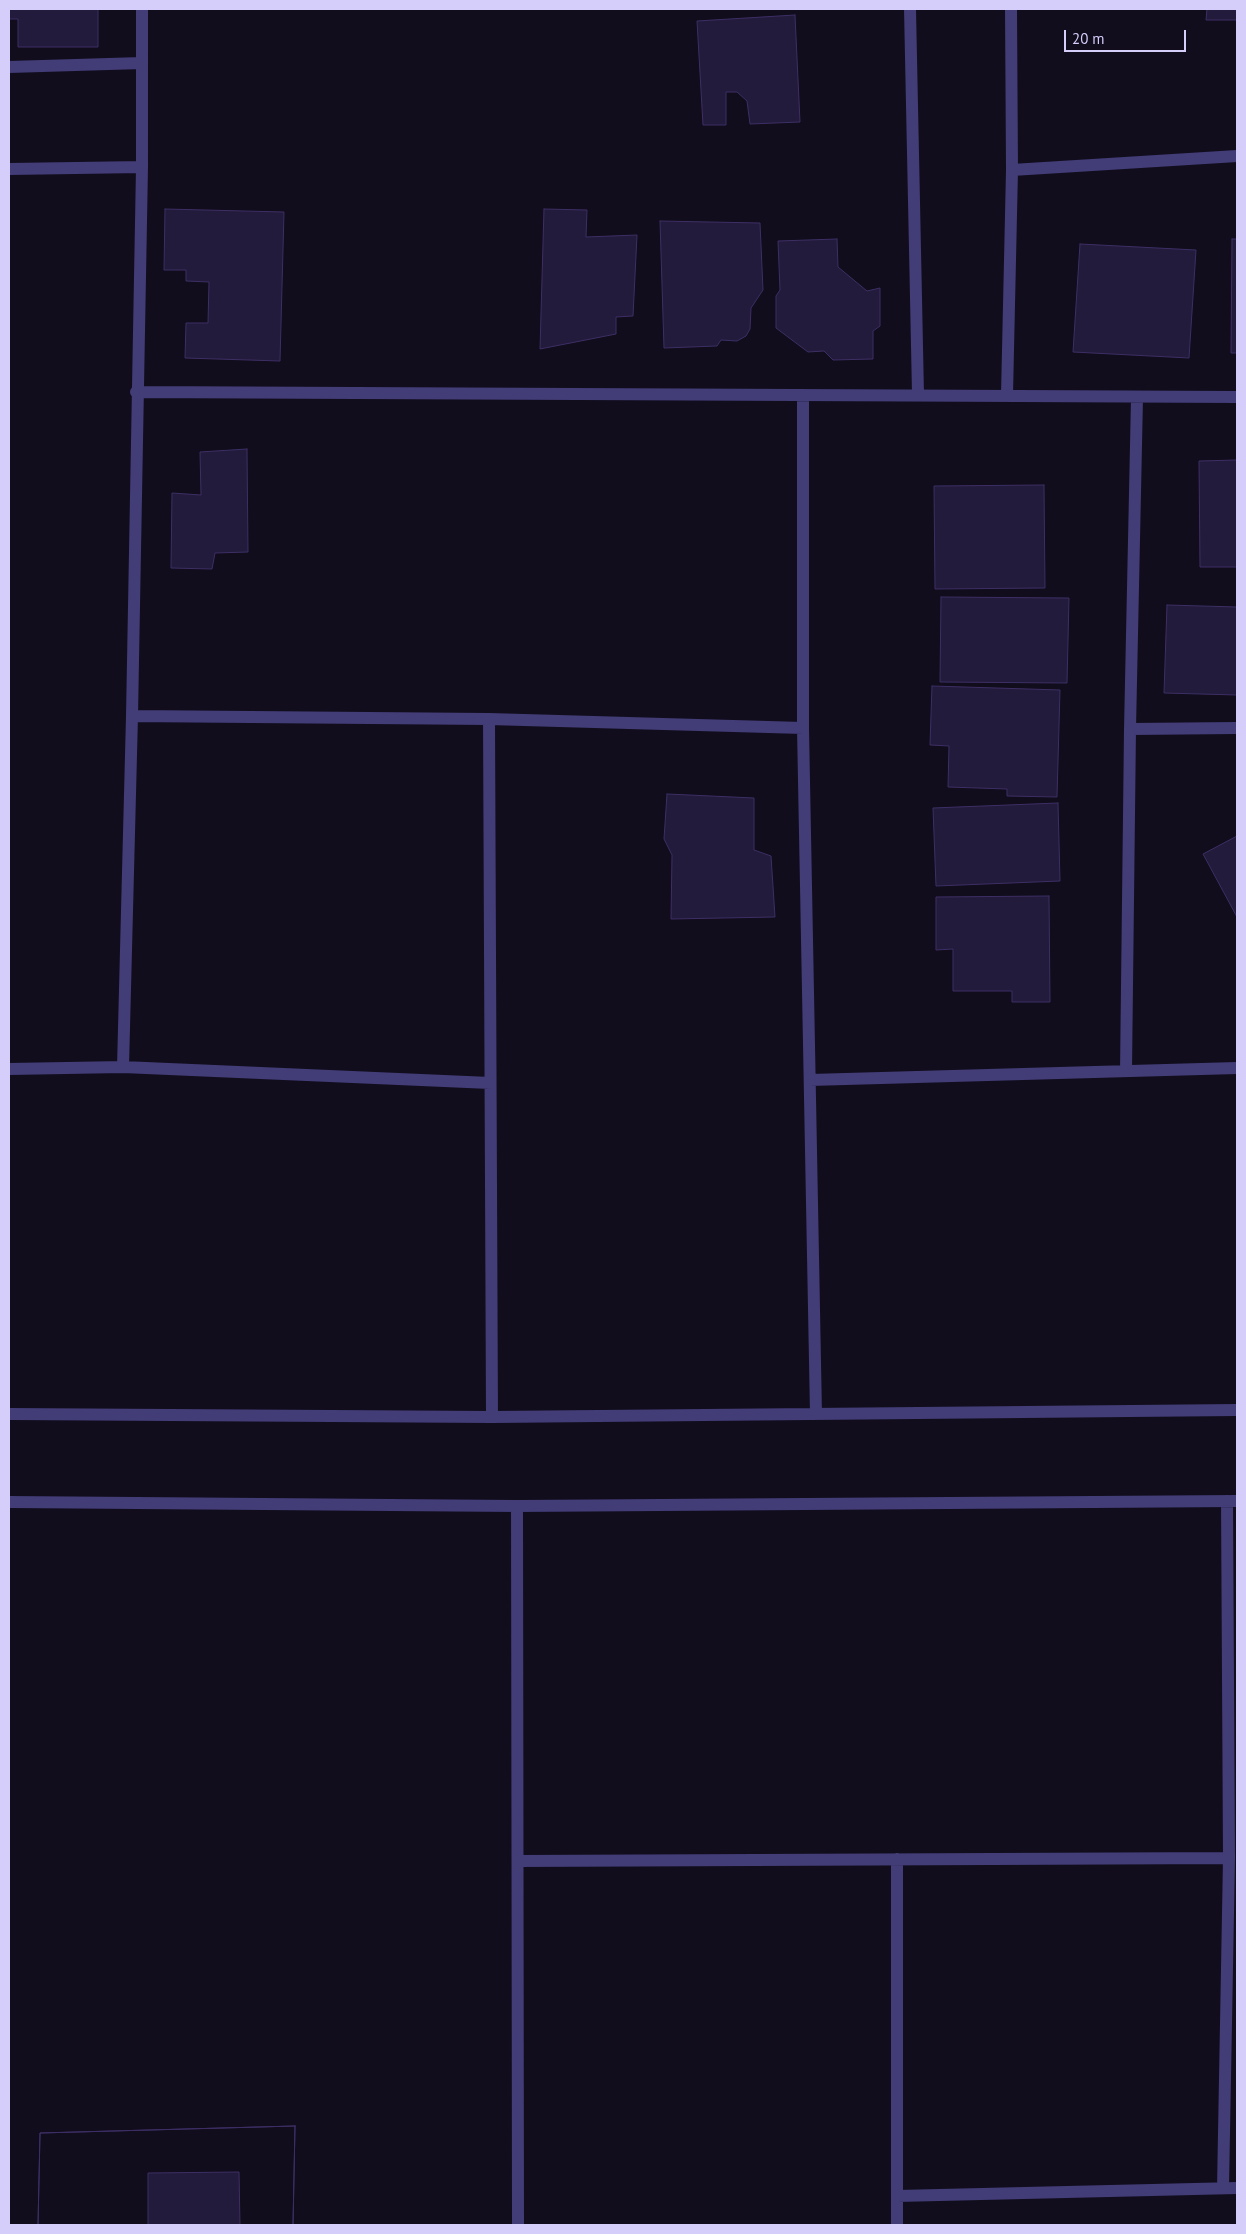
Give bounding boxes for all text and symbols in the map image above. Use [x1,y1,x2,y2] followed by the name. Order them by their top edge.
[1066,20,1188,52] scale bar
[1072,29,1105,48] text: 20 m

